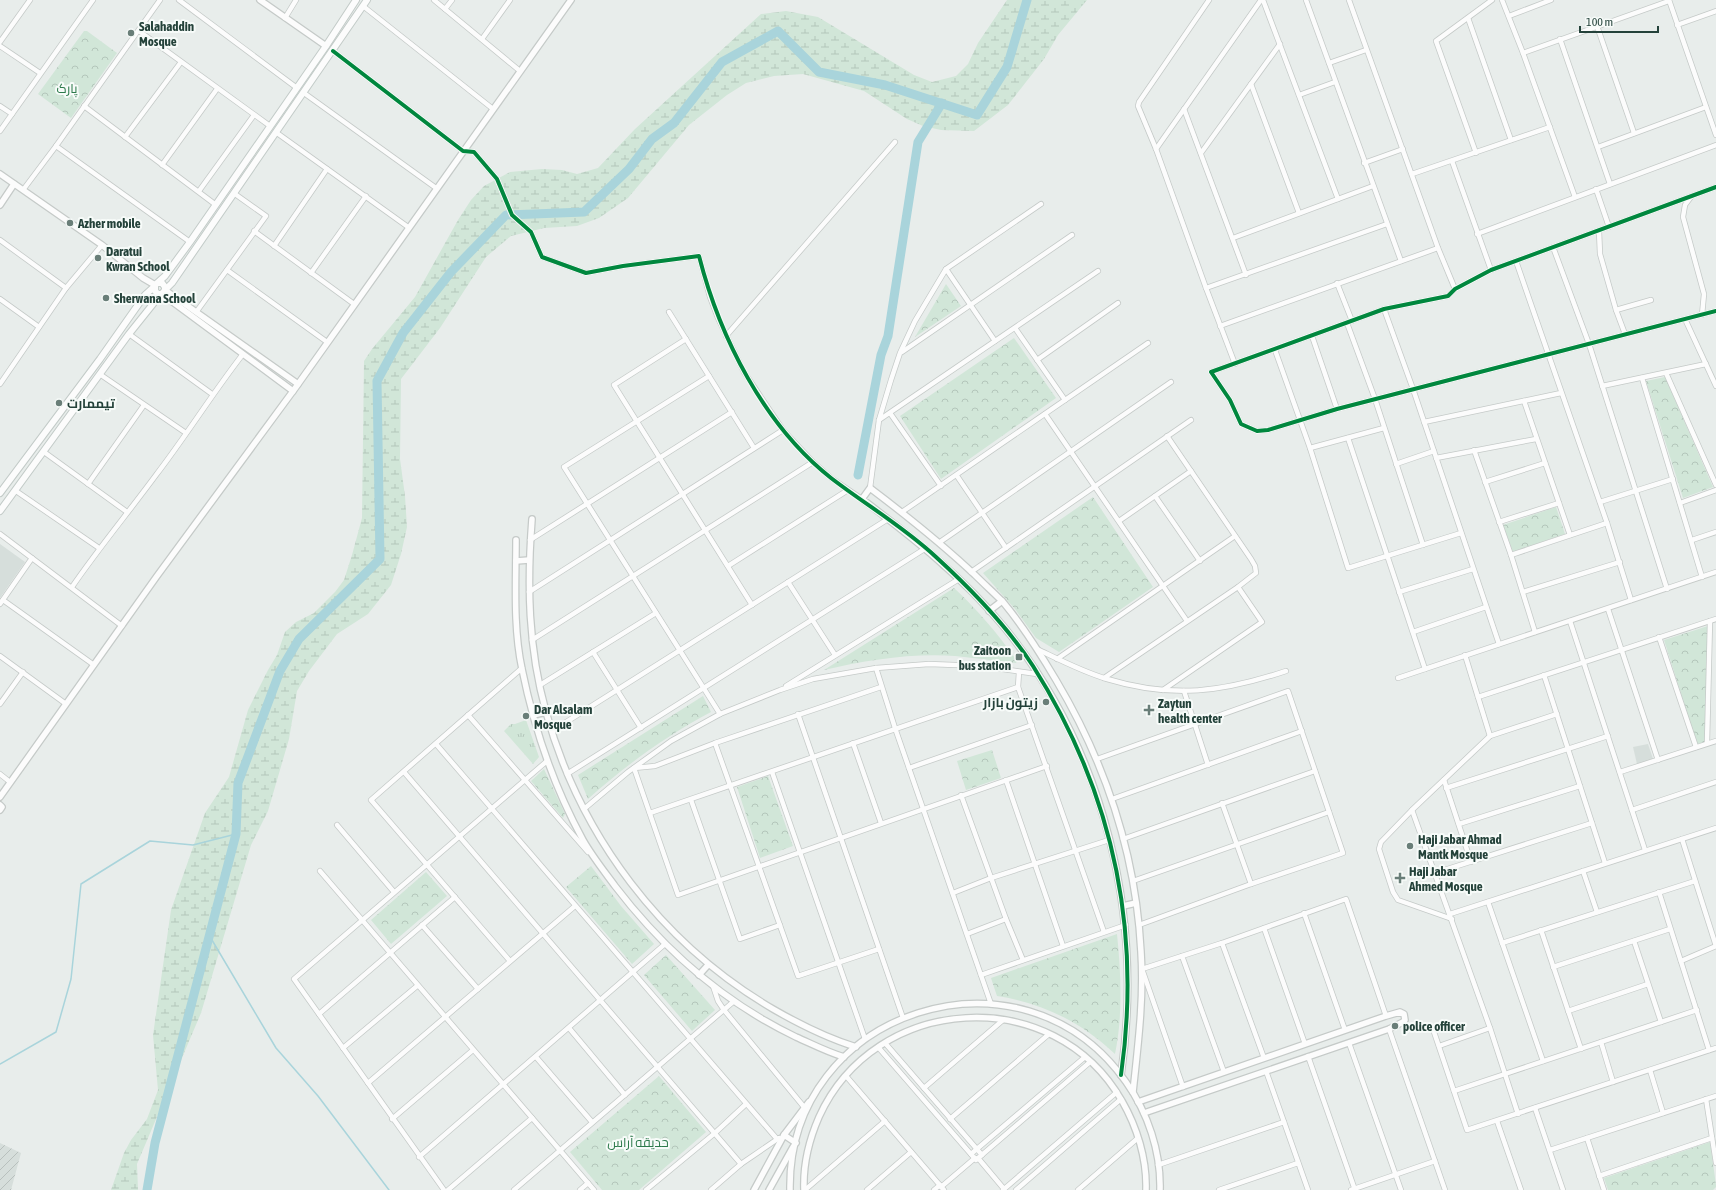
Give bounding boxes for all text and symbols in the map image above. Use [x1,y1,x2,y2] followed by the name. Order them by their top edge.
[1580,8,1658,34] scale bar
[1586,15,1613,29] text: 100 m
[139,19,194,49] place label: Salahaddin Mosque
[126,28,136,38] marker: Salahaddin Mosque
[57,81,78,98] park label: پارک
[77,216,141,231] place label: Azher mobile
[65,218,75,228] marker: Azher mobile
[106,244,170,274] place label: Daratui Kwran School
[93,253,103,263] marker: Daratui Kwran School
[114,291,196,306] place label: Sherwana School
[101,293,111,303] marker: Sherwana School
[67,396,115,411] place label: تیممارت
[54,398,64,408] marker: تیممارت
[959,643,1011,673] place label: Zaitoon bus station
[1014,652,1024,662] marker: Zaitoon bus station
[982,695,1038,711] place label: زيتون بازار
[1158,696,1223,726] place label: Zaytun health center
[1041,697,1051,707] marker: زيتون بازار
[534,702,592,732] place label: Dar Alsalam Mosque
[1143,704,1155,716] marker: Zaytun health center
[521,711,531,721] marker: Dar Alsalam Mosque
[1418,832,1502,862] place label: Haji Jabar Ahmad Mantk Mosque
[1405,841,1415,851] marker: Haji Jabar Ahmad Mantk Mosque
[1408,864,1483,894] place label: Haji Jabar Ahmed Mosque
[1394,872,1406,884] marker: Haji Jabar Ahmed Mosque
[1403,1019,1466,1034] place label: police officer
[1390,1021,1400,1031] marker: police officer
[607,1135,669,1150] park label: حديقه آراس

